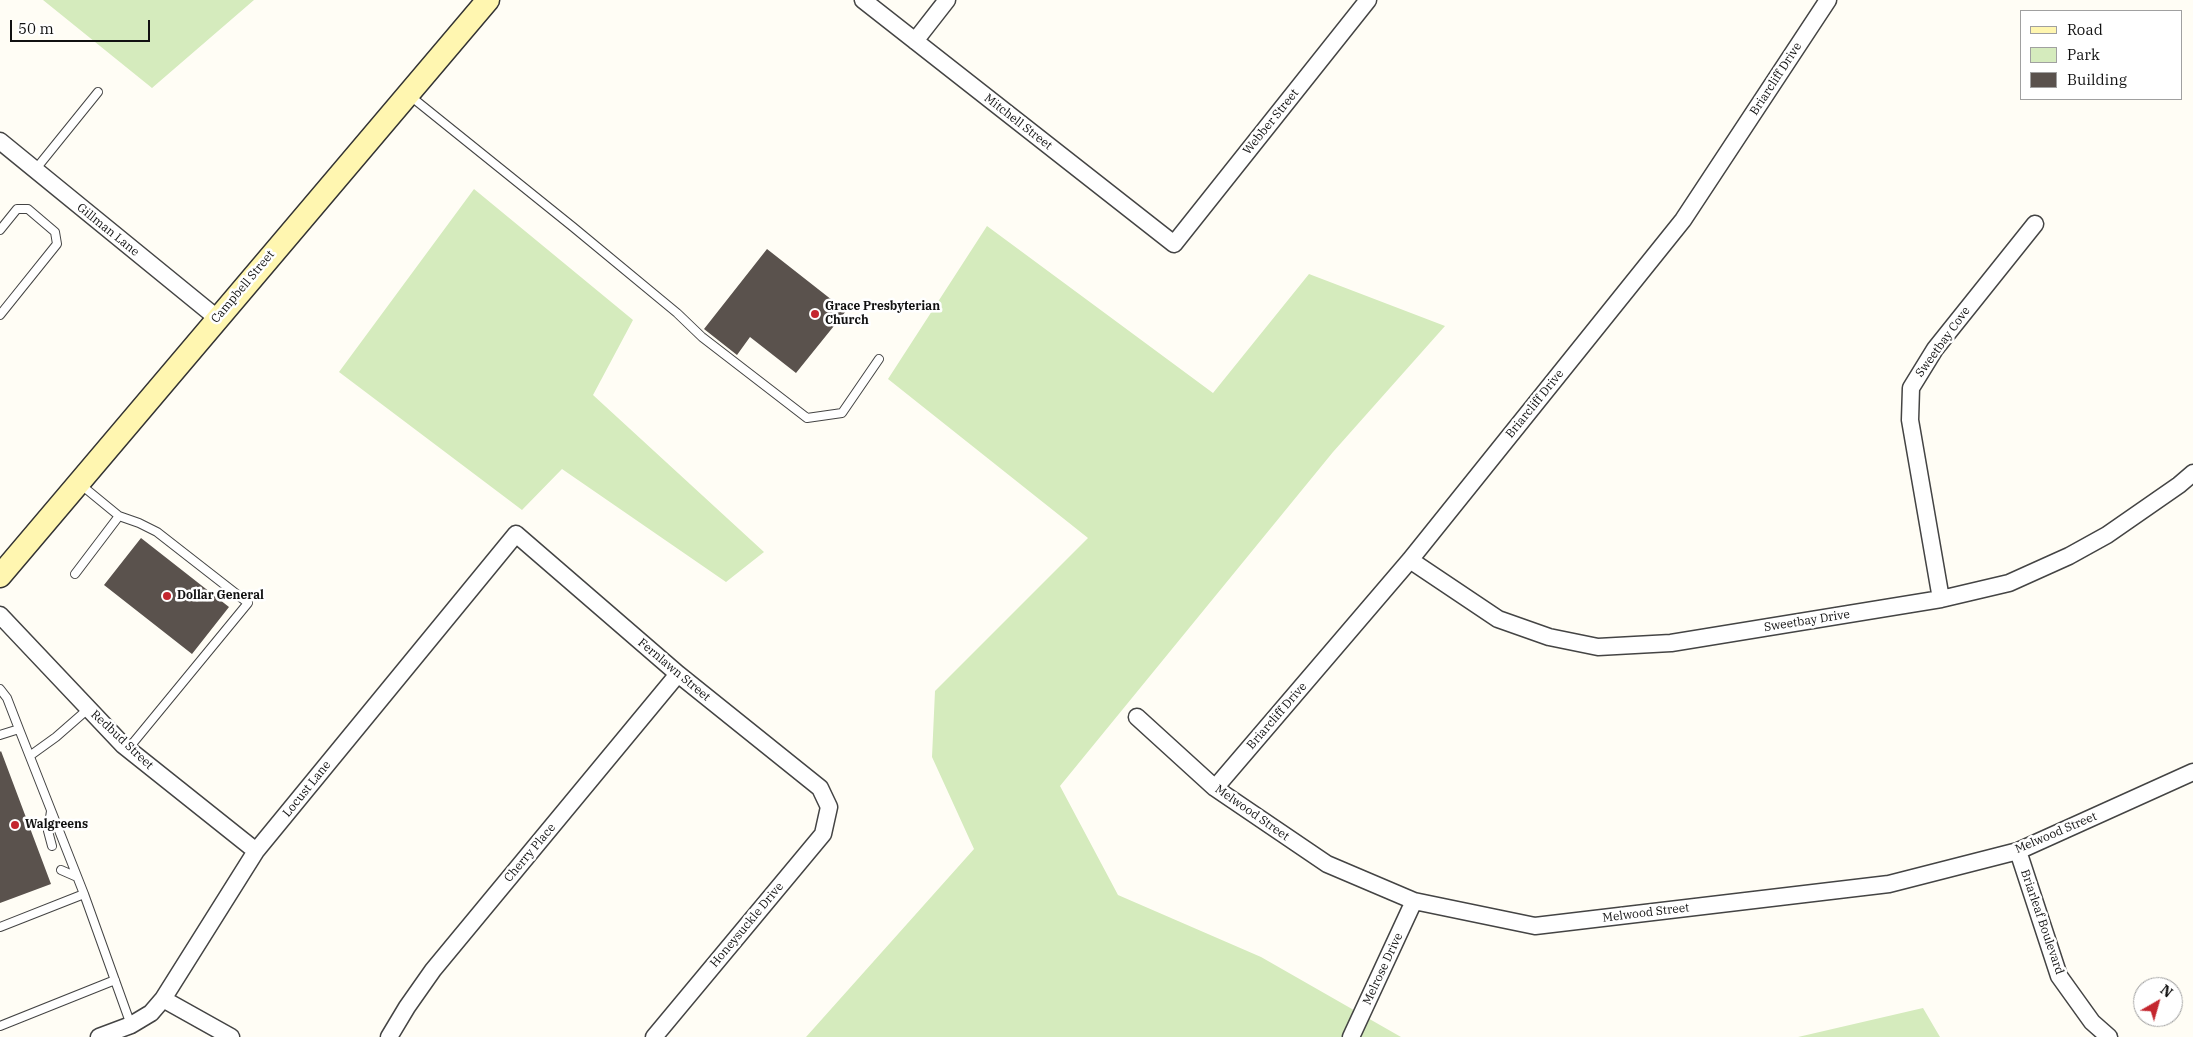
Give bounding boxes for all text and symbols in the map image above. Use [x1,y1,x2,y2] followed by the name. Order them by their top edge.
[12,10,152,42] scale bar
[2020,10,2183,100] legend
[18,19,54,38] text: 50 m
[2067,20,2103,39] text: Road
[1747,40,1805,118] street label: Briarcliff Drive
[2067,45,2100,64] text: Park
[2067,70,2127,89] text: Building
[1240,86,1302,158] street label: Webber Street
[981,91,1055,153] street label: Mitchell Street
[74,201,142,259] street label: Gillman Lane
[208,248,278,326] street label: Campbell Street
[825,300,940,328] place label: Grace Presbyterian Church
[1913,304,1973,380] street label: Sweetbay Cove
[809,308,821,320] marker: Grace Presbyterian Church
[1503,367,1567,441] street label: Briarcliff Drive
[177,589,264,603] place label: Dollar General
[161,590,173,602] marker: Dollar General
[1763,607,1851,635] street label: Sweetbay Drive
[635,636,713,704] street label: Fernlawn Street
[1244,680,1310,752] street label: Briarcliff Drive
[88,707,156,773] street label: Redbud Street
[280,758,334,820] street label: Locust Lane
[1212,782,1292,844] street label: Melwood Street
[2013,809,2099,857] street label: Melwood Street
[25,818,88,832] place label: Walgreens
[9,819,21,831] marker: Walgreens
[501,821,559,885] street label: Cherry Place
[2017,868,2067,976] street label: Briarleaf Boulevard
[707,880,787,970] street label: Honeysuckle Drive
[1602,901,1690,925] street label: Melwood Street
[1360,931,1406,1007] street label: Melrose Drive
[2133,977,2183,1027] north arrow
[2157,980,2177,1001] text: N

